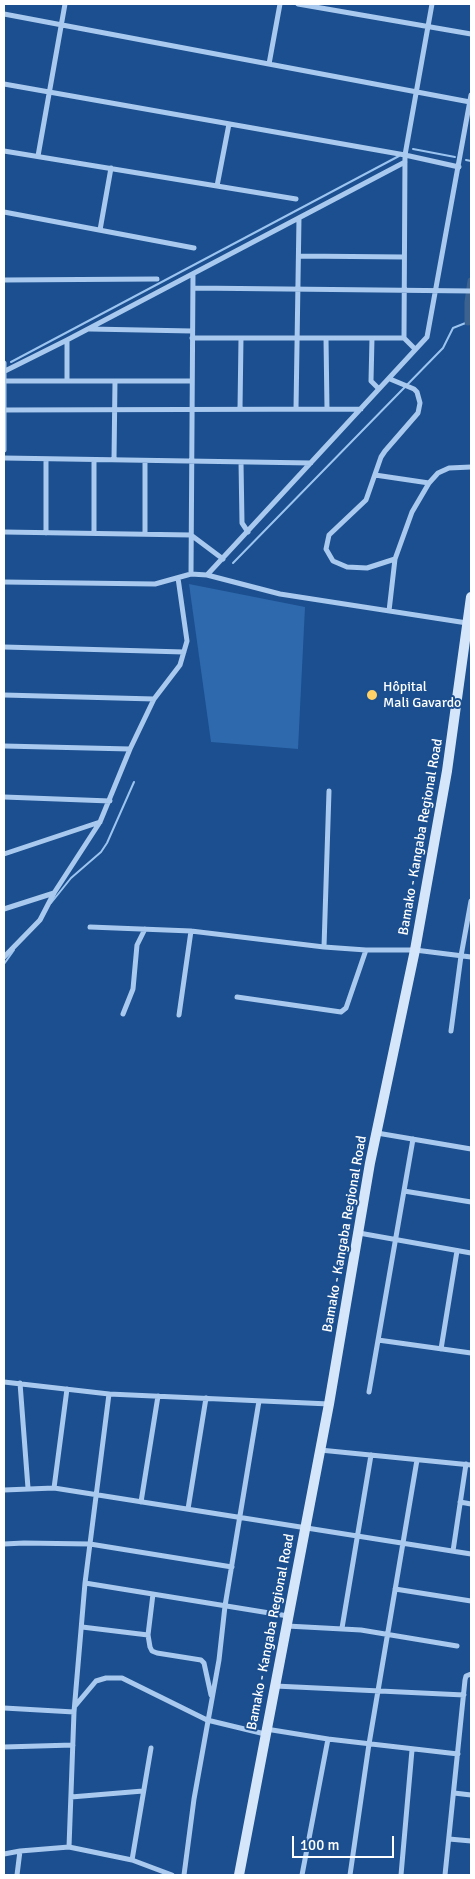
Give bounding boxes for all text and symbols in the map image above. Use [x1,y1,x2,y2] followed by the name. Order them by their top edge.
[383,679,461,712] place label: Hôpital Mali Gavardo
[365,688,379,702] marker: Hôpital Mali Gavardo
[395,737,447,937] street label: Bamako - Kangaba Regional Road
[319,1134,371,1334] street label: Bamako - Kangaba Regional Road
[244,1532,298,1732] street label: Bamako - Kangaba Regional Road
[295,1826,398,1858] scale bar
[300,1836,340,1854] text: 100 m

